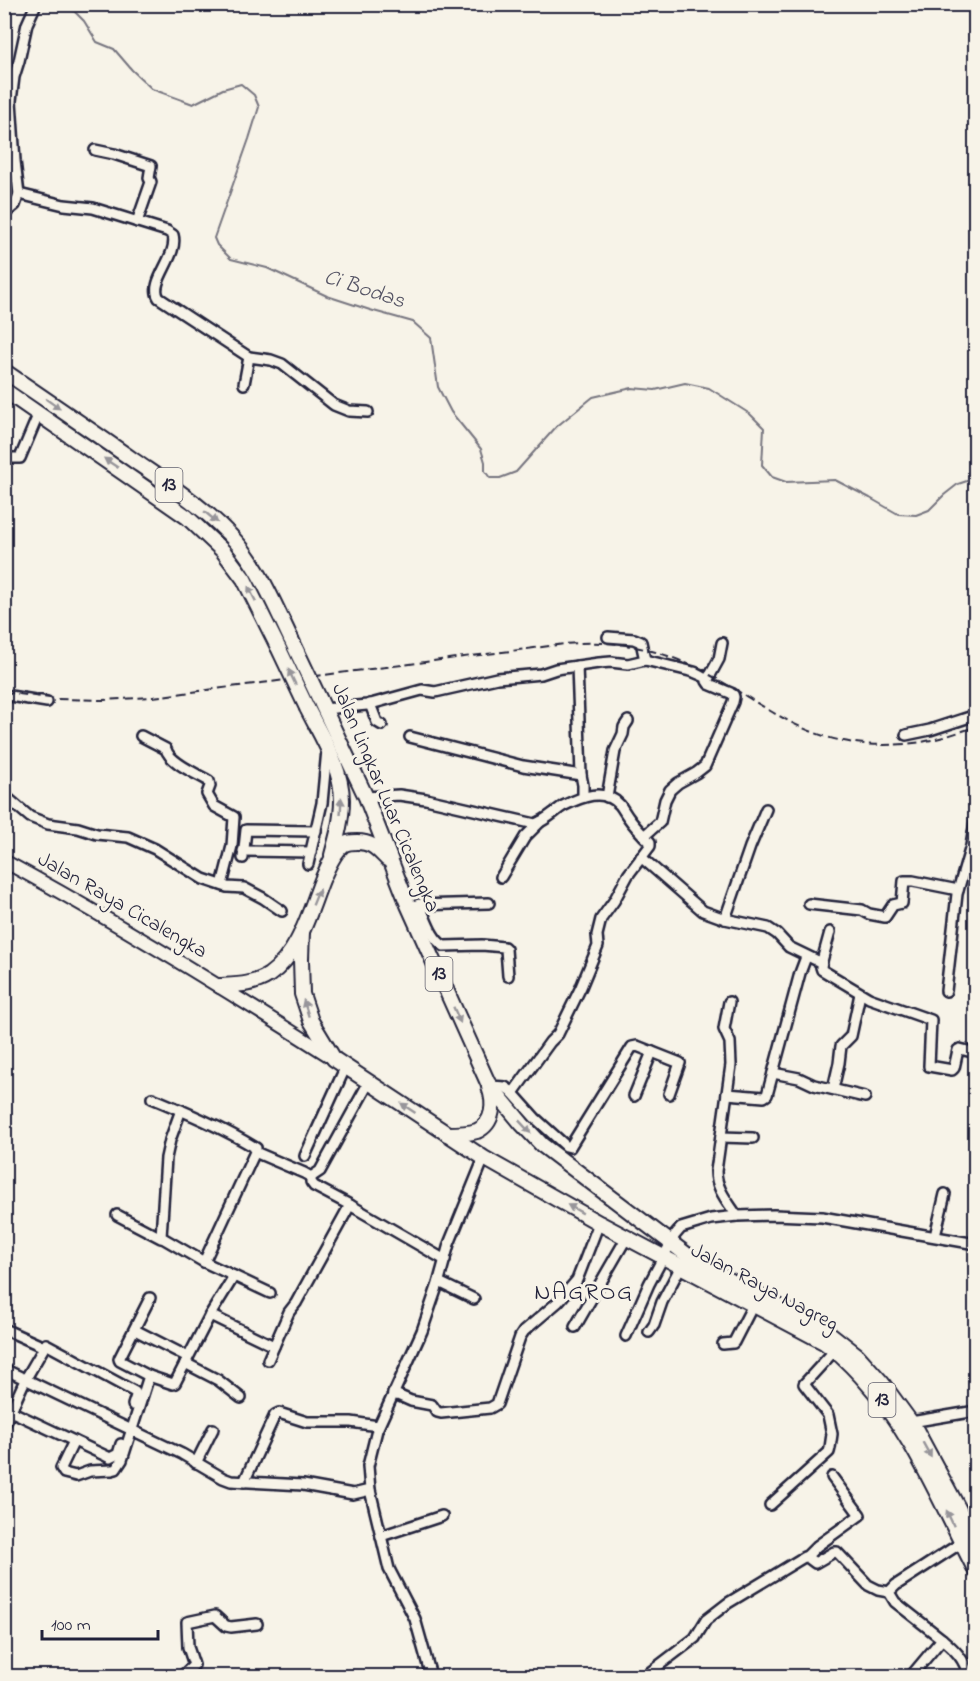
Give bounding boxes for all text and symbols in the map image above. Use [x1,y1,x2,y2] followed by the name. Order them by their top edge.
[319,262,409,318] water label: Ci Bodas
[44,398,60,410] one-way arrow
[103,458,119,469] one-way arrow
[156,468,182,502] road number: 13
[203,511,219,524] one-way arrow
[247,586,256,603] one-way arrow
[288,669,297,686] one-way arrow
[321,679,447,918] street label: Jalan Lingkar Luar Cicalengka
[336,797,346,816] one-way arrow
[30,845,213,969] street label: Jalan Raya Cicalengka
[312,888,321,906] one-way arrow
[426,957,452,991] road number: 13
[301,999,311,1017] one-way arrow
[453,1007,462,1024] one-way arrow
[400,1103,416,1114] one-way arrow
[518,1120,532,1134] one-way arrow
[566,1204,583,1214] one-way arrow
[684,1236,843,1341] street label: Jalan Raya Nagreg
[534,1276,634,1311] district label: NAGROG
[868,1383,896,1417] road number: 13
[922,1442,932,1459] one-way arrow
[945,1509,955,1527] one-way arrow
[42,1603,158,1641] scale bar
[51,1613,91,1639] text: 100 m

